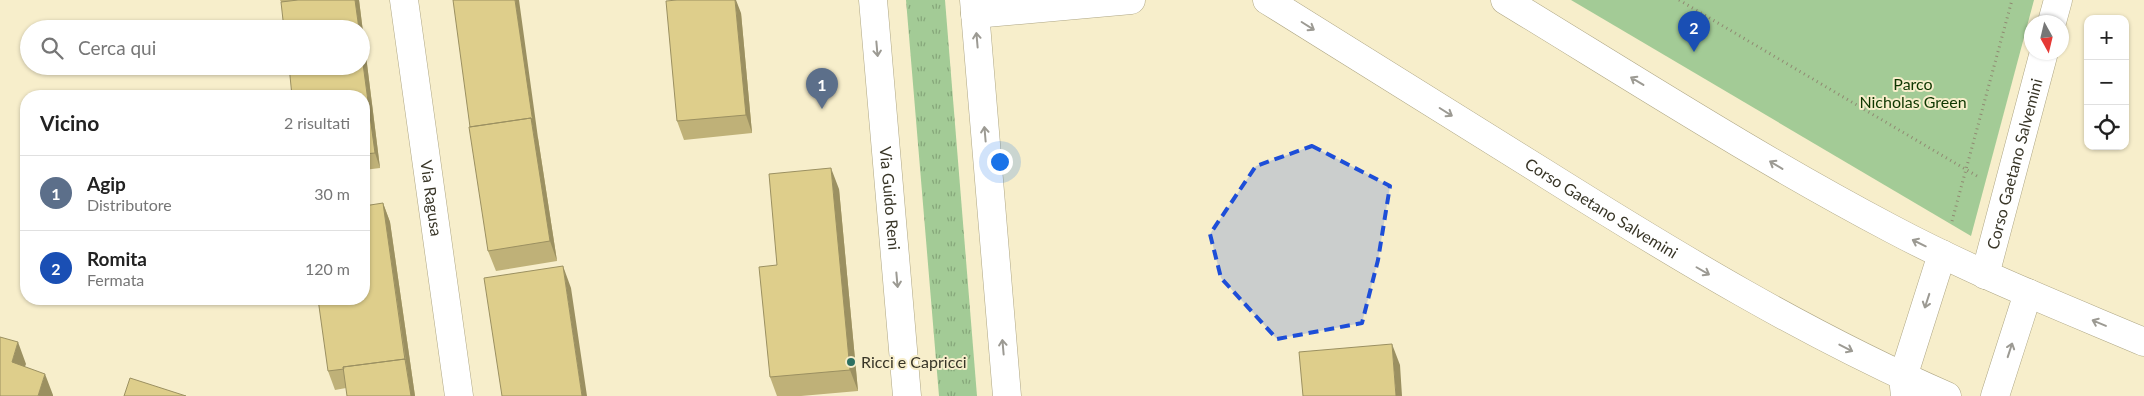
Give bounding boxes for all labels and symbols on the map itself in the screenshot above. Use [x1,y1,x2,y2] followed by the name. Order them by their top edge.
[1678,11,1710,52] pin: 2
[2024,15,2069,60] north arrow
[1301,21,1315,31] one-way arrow
[973,32,982,48] one-way arrow
[873,40,882,56] one-way arrow
[806,68,838,109] pin: 1
[1859,74,1967,111] park label: Parco Nicholas Green
[1630,75,1644,85] one-way arrow
[1982,76,2046,251] street label: Corso Gaetano Salvemini
[1439,107,1453,117] one-way arrow
[981,127,990,143] one-way arrow
[877,146,904,251] street label: Via Guido Reni
[987,149,1013,175] your location
[1522,153,1682,262] street label: Corso Gaetano Salvemini
[417,159,447,237] street label: Via Ragusa
[1770,159,1784,169] one-way arrow
[1911,238,1926,248] one-way arrow
[1696,266,1711,276] one-way arrow
[892,272,902,288] one-way arrow
[1922,293,1932,309] one-way arrow
[2092,318,2107,327] one-way arrow
[998,340,1008,356] one-way arrow
[2006,342,2015,358] one-way arrow
[1838,344,1853,353] one-way arrow
[861,352,967,371] place label: Ricci e Capricci
[845,356,857,368] marker: Ricci e Capricci

